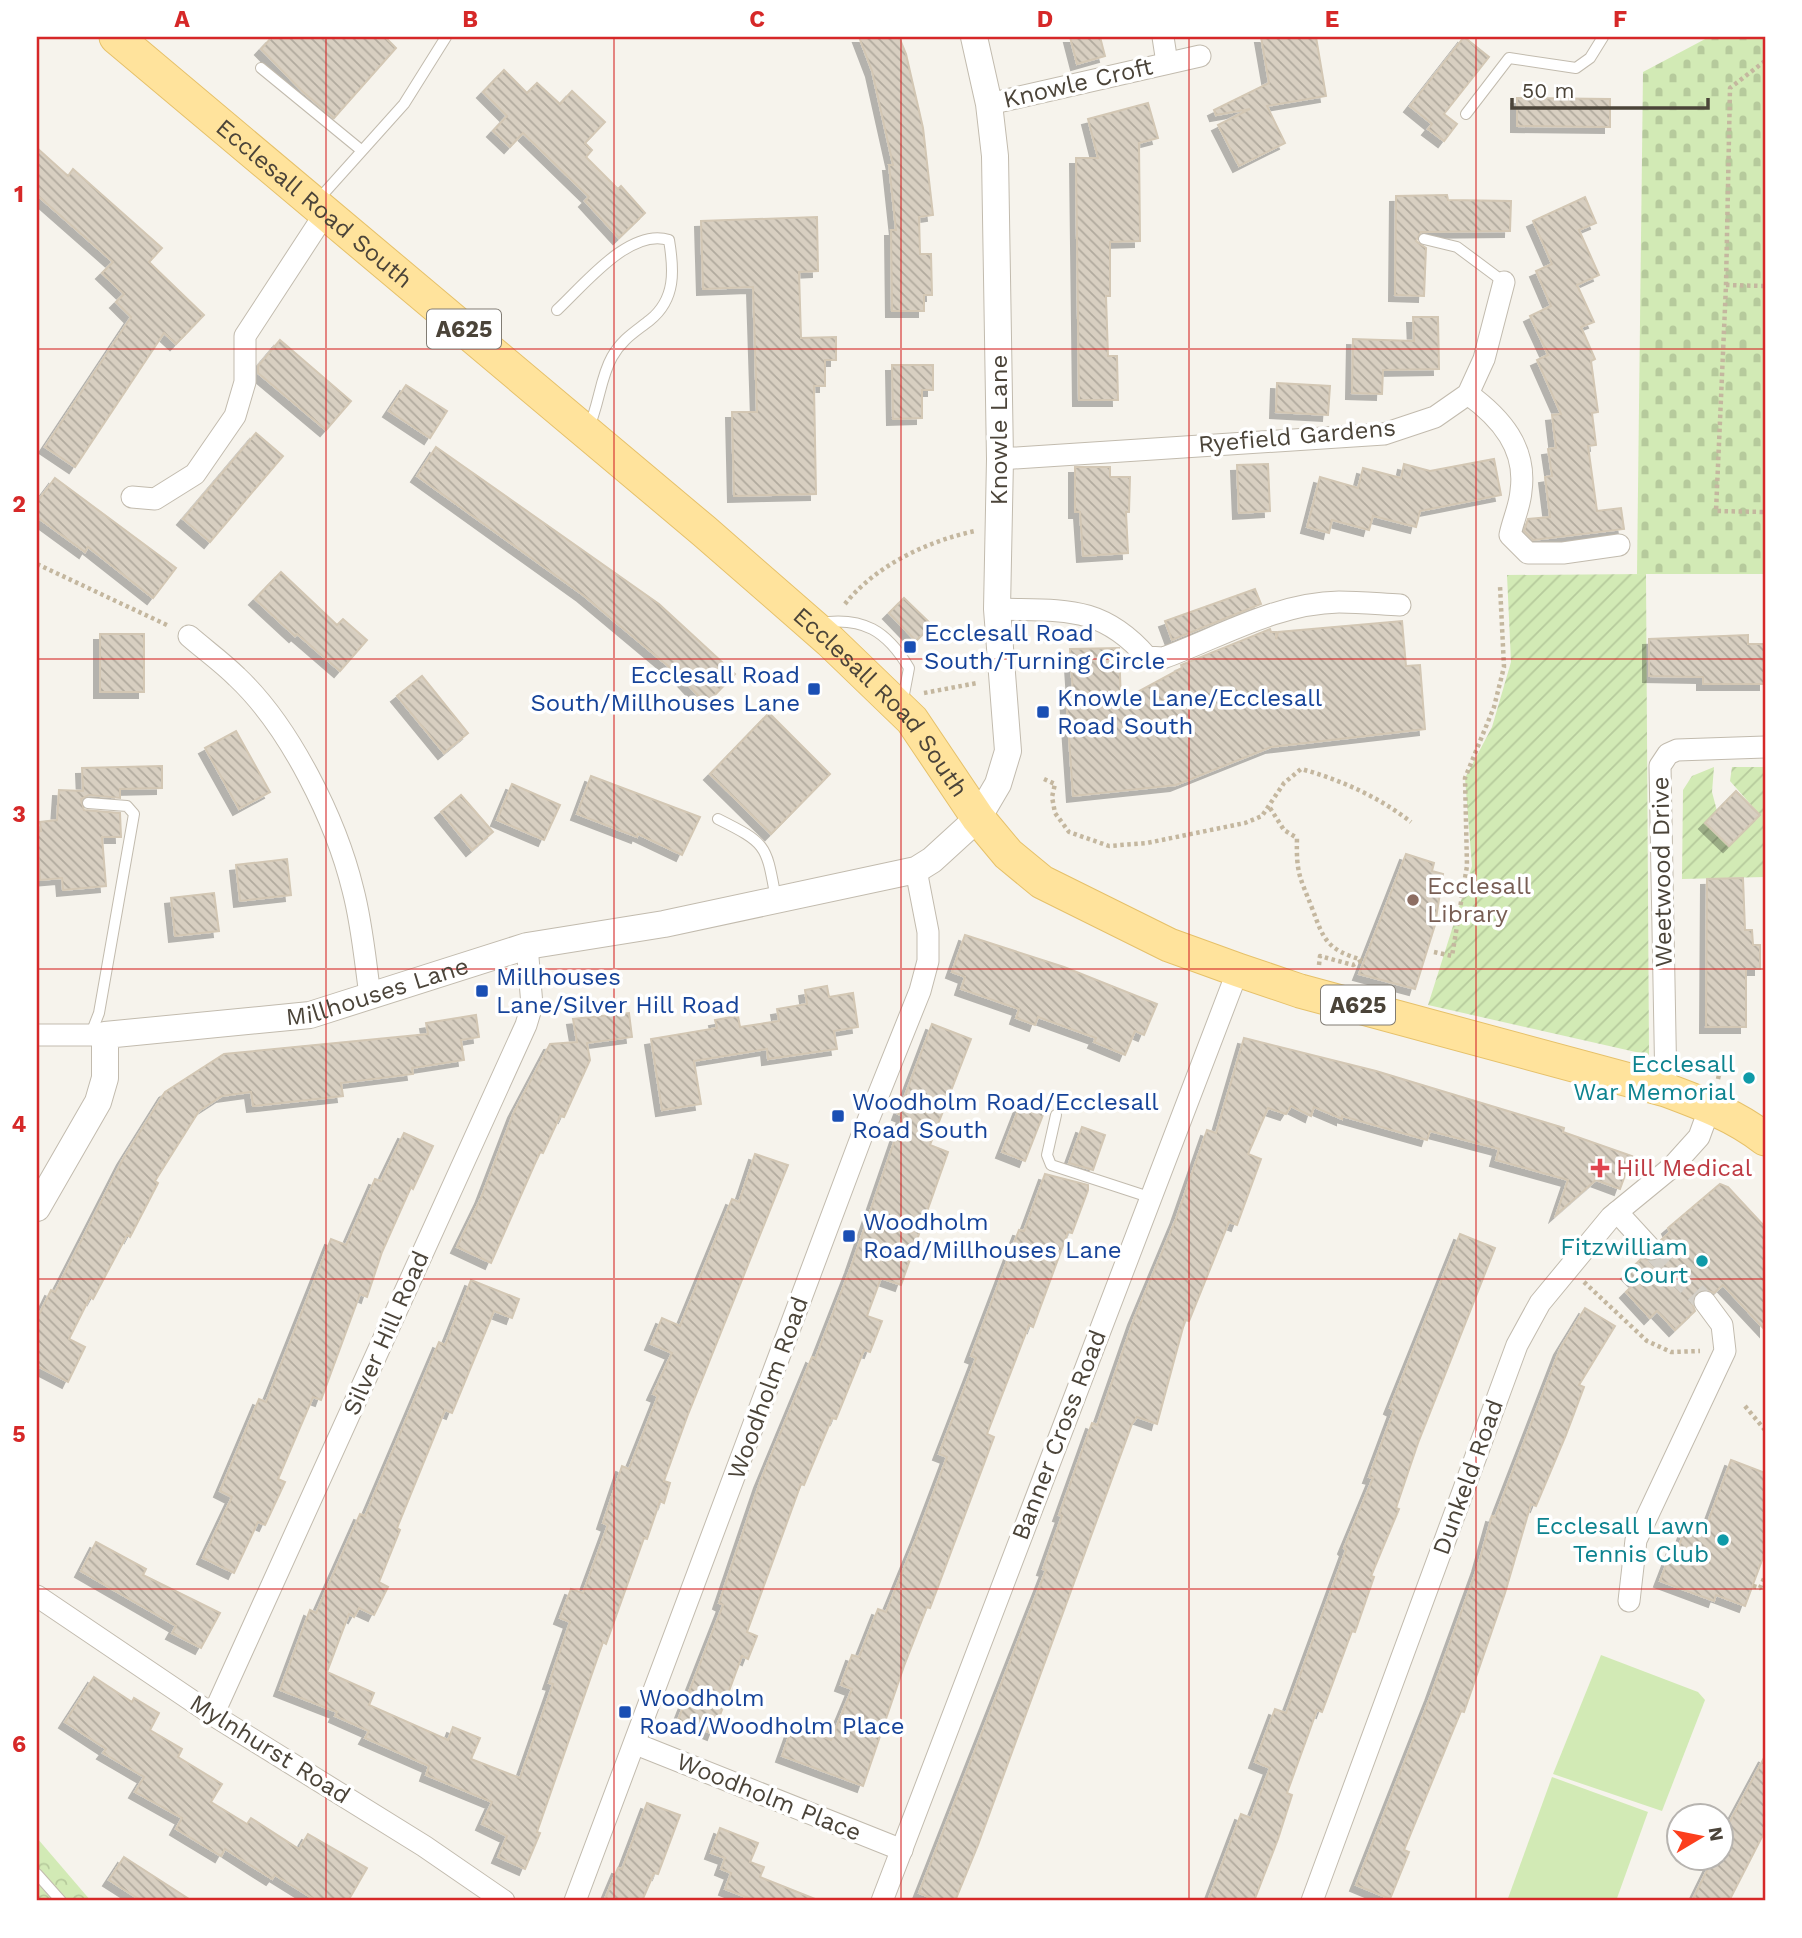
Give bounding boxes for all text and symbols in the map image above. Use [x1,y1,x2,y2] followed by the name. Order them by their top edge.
[174,6,190,33] text: A
[462,6,478,33] text: B
[749,6,765,33] text: C
[1037,6,1053,33] text: D
[1325,6,1339,33] text: E
[1613,6,1627,33] text: F
[1001,52,1155,114] street label: Knowle Croft
[1512,66,1708,110] scale bar
[1522,78,1574,103] text: 50 m
[210,113,418,294] street label: Ecclesall Road South
[14,181,24,208] text: 1
[427,310,501,348] road number: A625
[985,355,1013,505] street label: Knowle Lane
[1197,413,1397,459] street label: Ryefield Gardens
[12,491,26,518] text: 2
[788,601,974,802] street label: Ecclesall Road South
[924,619,1165,675] place label: Ecclesall Road South/Turning Circle
[902,639,918,655] marker: Ecclesall Road South/Turning Circle
[530,661,800,717] place label: Ecclesall Road South/Millhouses Lane
[806,681,822,697] marker: Ecclesall Road South/Millhouses Lane
[1057,684,1323,740] place label: Knowle Lane/Ecclesall Road South
[1035,704,1051,720] marker: Knowle Lane/Ecclesall Road South
[1646,776,1678,968] street label: Weetwood Drive
[12,801,26,828] text: 3
[1427,872,1532,928] place label: Ecclesall Library
[1405,892,1421,908] marker: Ecclesall Library
[285,951,472,1031] street label: Millhouses Lane
[496,963,740,1019] place label: Millhouses Lane/Silver Hill Road
[474,983,490,999] marker: Millhouses Lane/Silver Hill Road
[1321,986,1395,1024] road number: A625
[1573,1050,1736,1106] place label: Ecclesall War Memorial
[1741,1070,1757,1086] marker: Ecclesall War Memorial
[852,1088,1159,1144] place label: Woodholm Road/Ecclesall Road South
[830,1108,846,1124] marker: Woodholm Road/Ecclesall Road South
[12,1111,27,1138] text: 4
[1616,1154,1753,1182] place label: Hill Medical
[1590,1158,1610,1178] marker: Hill Medical
[863,1208,1122,1264] place label: Woodholm Road/Millhouses Lane
[841,1228,857,1244] marker: Woodholm Road/Millhouses Lane
[1560,1233,1688,1289] place label: Fitzwilliam Court
[337,1247,435,1419] street label: Silver Hill Road
[1694,1253,1710,1269] marker: Fitzwilliam Court
[722,1293,814,1483] street label: Woodholm Road
[1006,1326,1112,1544] street label: Banner Cross Road
[1427,1396,1509,1558] street label: Dunkeld Road
[12,1421,26,1448] text: 5
[1535,1512,1709,1568] place label: Ecclesall Lawn Tennis Club
[1715,1532,1731,1548] marker: Ecclesall Lawn Tennis Club
[639,1684,905,1740] place label: Woodholm Road/Woodholm Place
[185,1689,355,1809] street label: Mylnhurst Road
[617,1704,633,1720] marker: Woodholm Road/Woodholm Place
[12,1731,26,1758] text: 6
[673,1747,865,1847] street label: Woodholm Place
[1666,1801,1736,1871] north arrow
[1704,1825,1729,1843] text: N

